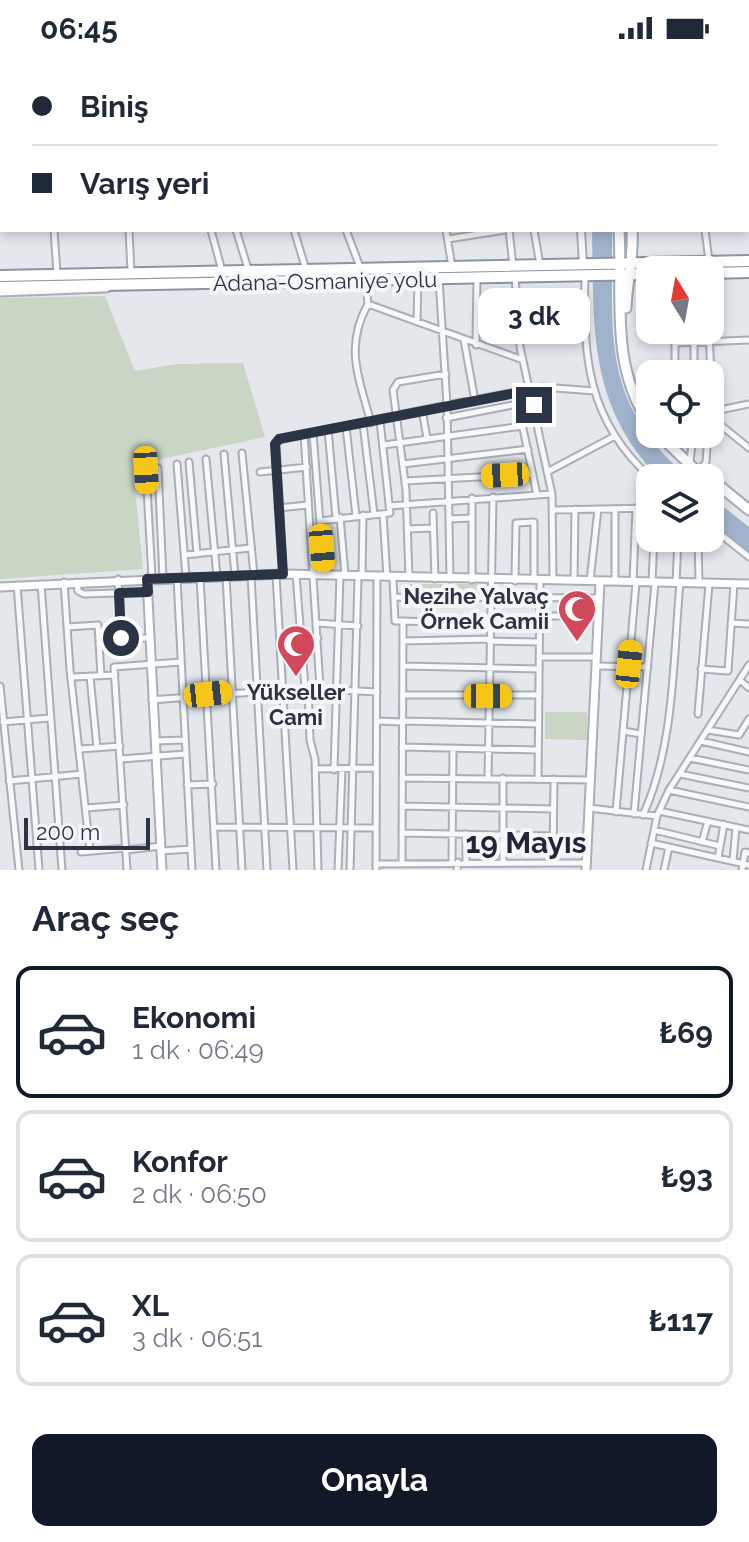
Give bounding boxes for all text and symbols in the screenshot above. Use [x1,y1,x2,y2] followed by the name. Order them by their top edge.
[40,11,118,46] text: 06:45
[80,89,149,124] text: Biniş
[80,166,209,201] text: Varış yeri
[636,256,724,344] north arrow
[636,256,724,552] map controls
[213,266,437,296] street label: Adana-Osmaniye yolu
[478,289,590,345] callout: 3 dk
[508,301,560,331] text: 3 dk
[636,360,724,448] button: locate
[516,387,552,423] route end
[133,445,159,495] car
[480,462,530,488] car
[636,464,724,552] button: layers
[308,523,336,573] car
[404,583,549,634] place label: Nezihe Yalvaç Örnek Camii
[556,588,598,643] mosque icon: Nezihe Yalvaç Örnek Camii
[103,620,139,656] route start
[275,623,317,678] mosque icon: Yükseller Cami
[615,639,643,689] car
[247,679,346,730] place label: Yükseller Cami
[183,680,233,708] car
[464,684,512,708] car
[24,814,150,850] scale bar
[36,819,100,845] text: 200 m
[465,825,587,860] district label: 19 Mayıs
[32,897,179,939] text: Araç seç
[36,996,108,1068] icon: car
[132,1000,256,1035] text: Ekonomi
[659,1015,713,1050] text: ₺69
[132,1035,264,1065] text: 1 dk · 06:49
[36,1140,108,1212] icon: car
[132,1144,228,1179] text: Konfor
[661,1159,713,1194] text: ₺93
[132,1179,267,1209] text: 2 dk · 06:50
[36,1284,108,1356] icon: car
[132,1288,169,1323] text: XL
[649,1303,713,1338] text: ₺117
[132,1323,262,1353] text: 3 dk · 06:51
[32,1434,717,1526] button: Onayla

